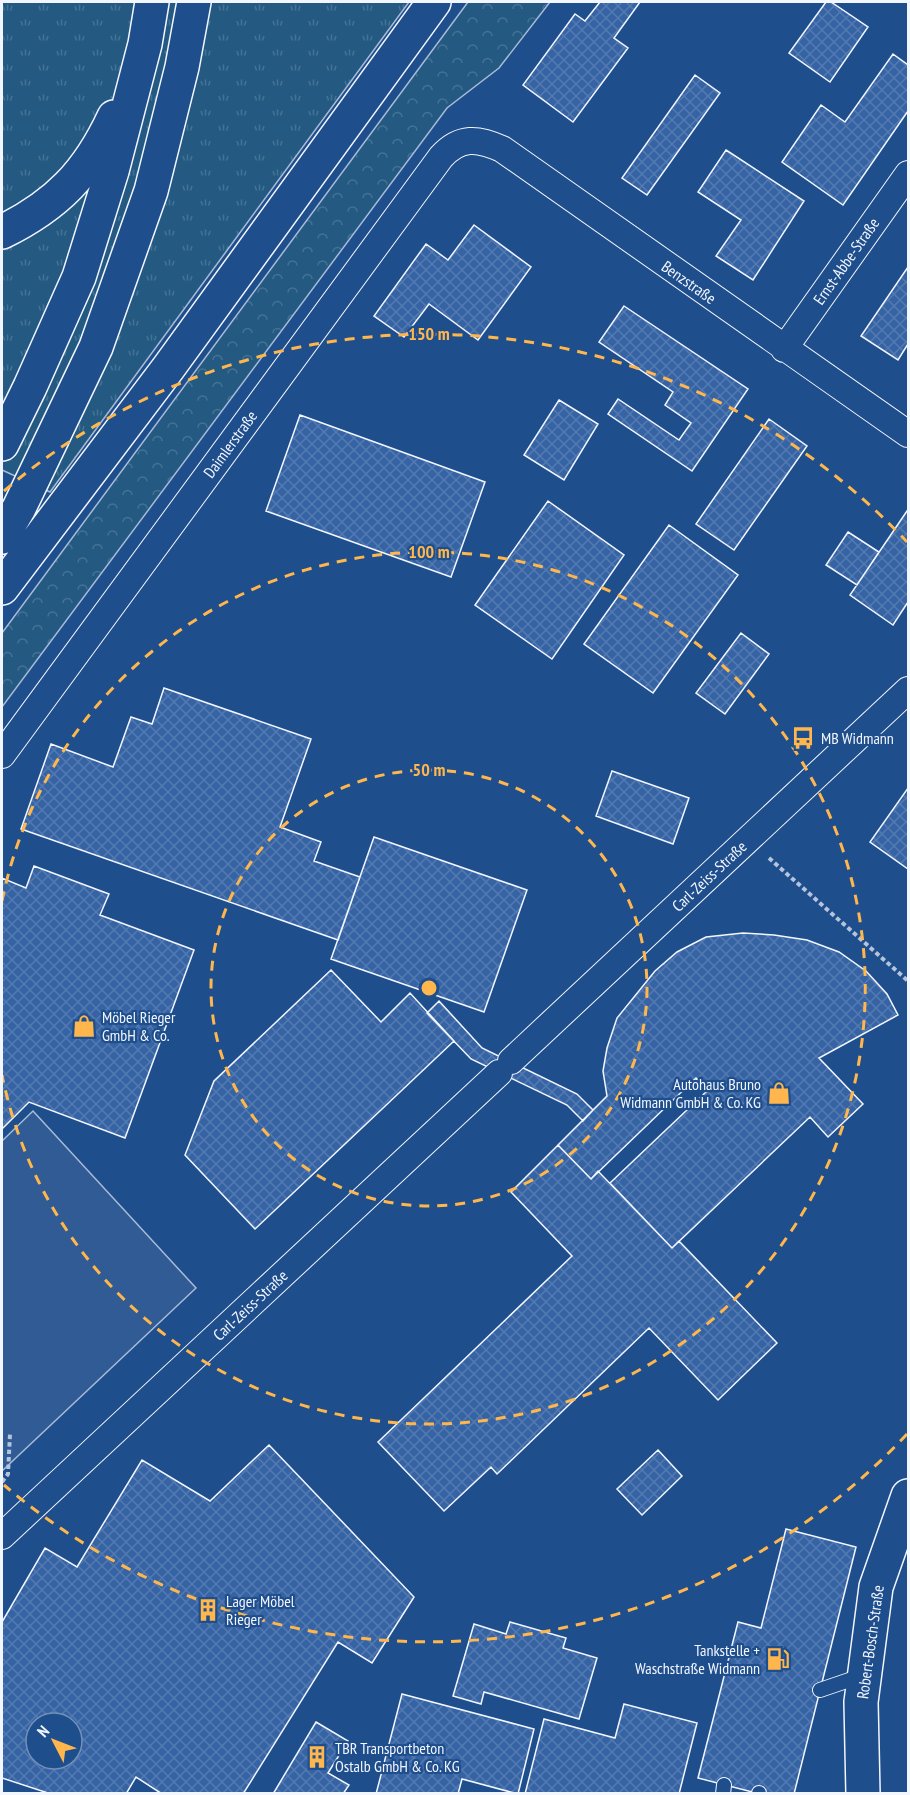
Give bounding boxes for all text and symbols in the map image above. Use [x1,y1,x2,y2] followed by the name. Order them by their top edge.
[809,214,883,308] street label: Ernst-Abbe-Straße
[658,256,720,308] street label: Benzstraße
[408,322,450,345] text: 150 m
[199,406,261,482] street label: Daimlerstraße
[408,540,450,563] text: 100 m
[790,725,816,751] bus stop icon: MB Widmann
[821,728,894,748] place label: MB Widmann
[413,758,445,781] text: 50 m
[668,836,750,916] street label: Carl-Zeiss-Straße
[419,978,439,998] centre of rings
[102,1007,176,1045] place label: Möbel Rieger GmbH & Co.
[71,1013,97,1039] shop icon: Möbel Rieger GmbH & Co.
[620,1074,761,1112] place label: Autohaus Bruno Widmann GmbH & Co. KG
[766,1080,792,1106] shop icon: Autohaus Bruno Widmann GmbH & Co. KG
[209,1265,291,1345] street label: Carl-Zeiss-Straße
[852,1584,888,1700] street label: Robert-Bosch-Straße
[226,1591,295,1629] place label: Lager Möbel Rieger
[195,1597,221,1623] building icon: Lager Möbel Rieger
[635,1640,760,1678] place label: Tankstelle + Waschstraße Widmann
[765,1646,791,1672] fuel station icon: Tankstelle + Waschstraße Widmann
[24,1711,84,1771] north arrow
[33,1721,53,1741] text: N
[335,1738,460,1776] place label: TBR Transportbeton Ostalb GmbH & Co. KG
[304,1744,330,1770] building icon: TBR Transportbeton Ostalb GmbH & Co. KG

